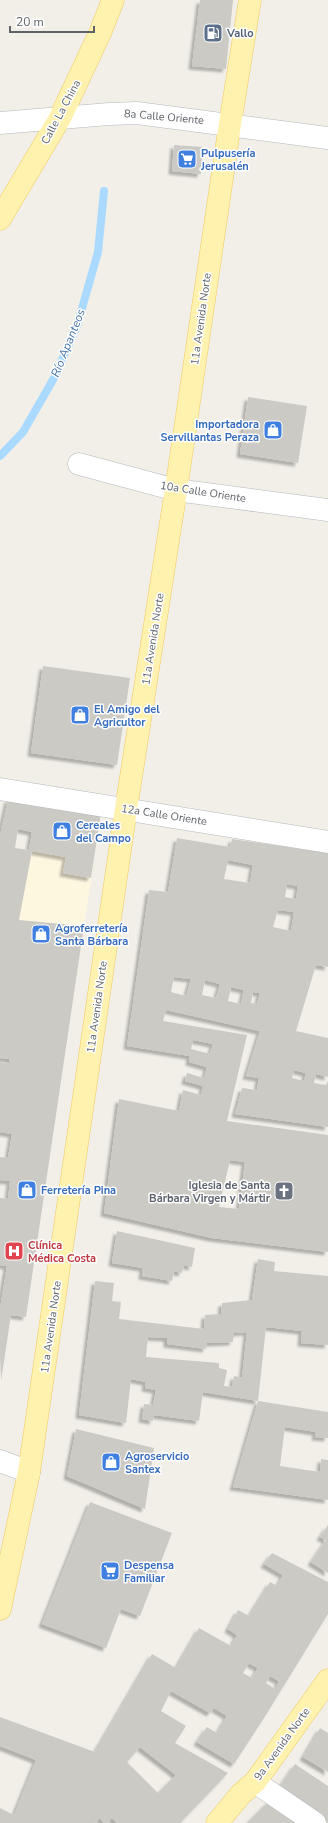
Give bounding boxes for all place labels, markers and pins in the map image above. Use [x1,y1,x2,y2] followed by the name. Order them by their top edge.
[202,22,224,44] fuel station icon: Vallo
[226,26,254,41] place label: Vallo
[200,146,255,174] place label: Pulpusería Jerusalén
[176,148,198,170] supermarket icon: Pulpusería Jerusalén
[160,417,259,445] place label: Importadora Servillantas Peraza
[262,419,284,441] shop icon: Importadora Servillantas Peraza
[94,702,160,730] place label: El Amigo del Agricultor
[69,704,91,726] shop icon: El Amigo del Agricultor
[76,818,131,846] place label: Cereales del Campo
[51,820,73,842] shop icon: Cereales del Campo
[55,921,128,949] place label: Agroferretería Santa Bárbara
[30,923,52,945] shop icon: Agroferretería Santa Bárbara
[149,1178,271,1206] place label: Iglesia de Santa Bárbara Virgen y Mártir
[16,1179,38,1201] shop icon: Ferretería Pina
[273,1180,295,1202] church icon: Iglesia de Santa Bárbara Virgen y Mártir
[41,1183,116,1198] place label: Ferretería Pina
[28,1238,96,1266] place label: Clínica Médica Costa
[3,1240,25,1262] hospital icon: Clínica Médica Costa
[125,1449,189,1477] place label: Agroservicio Santex
[100,1451,122,1473] shop icon: Agroservicio Santex
[124,1558,174,1586] place label: Despensa Familiar
[99,1560,121,1582] supermarket icon: Despensa Familiar

